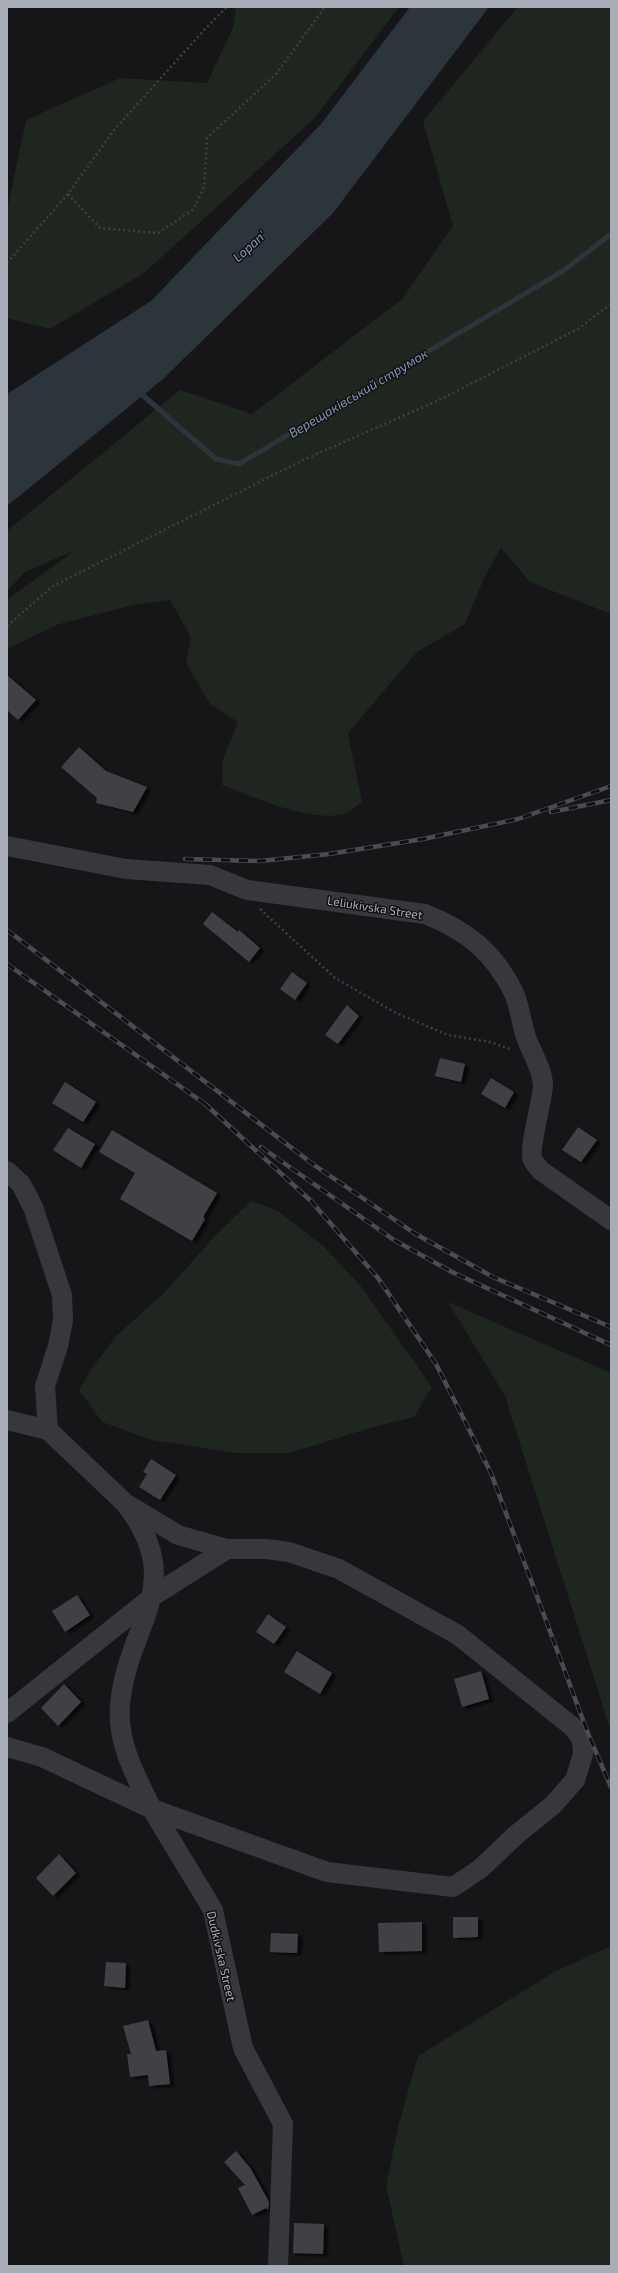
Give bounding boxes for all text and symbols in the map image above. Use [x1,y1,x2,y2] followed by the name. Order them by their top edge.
[229,227,269,265] water label: Lopan'
[286,345,431,441] water label: Верещаківський струмок
[326,893,424,922] street label: Leliukivska Street
[205,1910,239,2003] street label: Dudkivska Street

